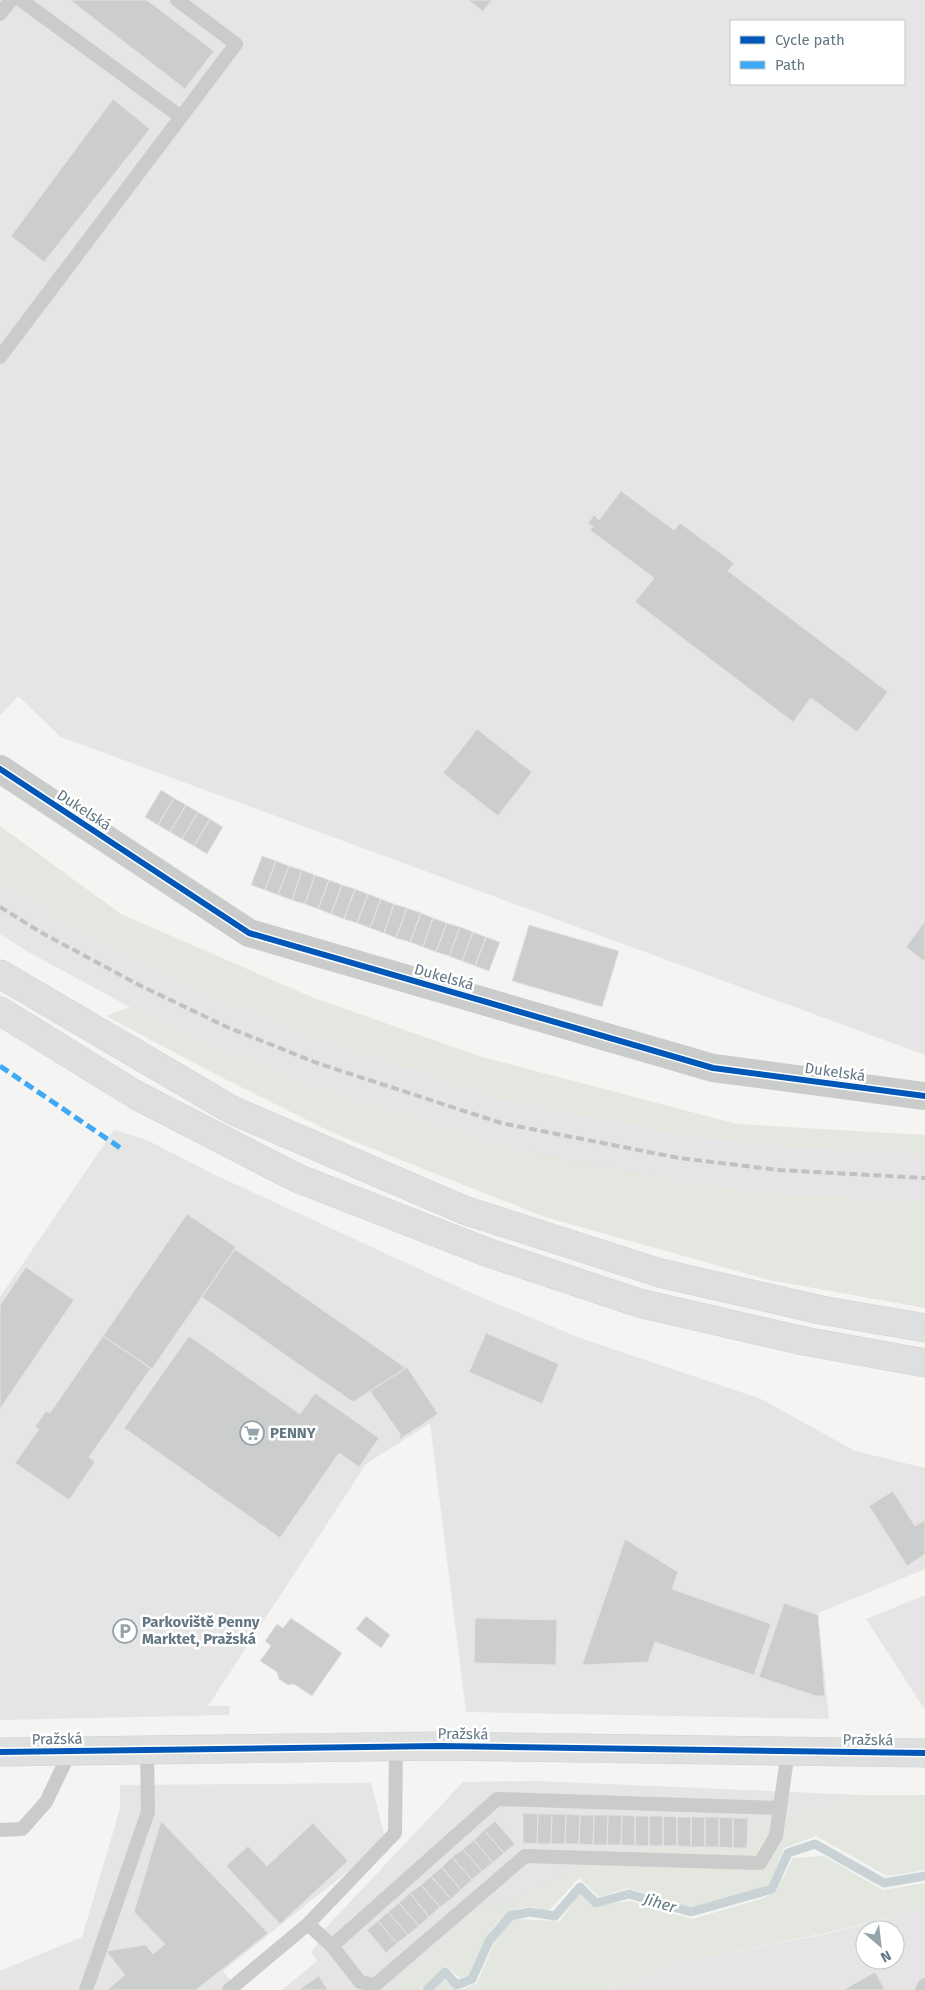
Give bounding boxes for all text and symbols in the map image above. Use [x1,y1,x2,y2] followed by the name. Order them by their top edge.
[730,20,905,85] legend
[775,31,845,49] text: Cycle path
[775,56,805,74] text: Path
[53,786,115,834] street label: Dukelská
[412,960,476,994] street label: Dukelská
[803,1059,867,1085] street label: Dukelská
[239,1420,265,1446] supermarket icon: PENNY
[270,1424,317,1442] place label: PENNY
[142,1613,260,1648] place label: Parkoviště Penny Marktet, Pražská
[112,1618,138,1644] parking icon: Parkoviště Penny Marktet, Pražská
[437,1725,489,1743] street label: Pražská
[31,1730,83,1748] street label: Pražská
[842,1731,894,1749] street label: Pražská
[641,1889,679,1917] water label: Jiher
[855,1920,905,1970] north arrow
[878,1946,894,1966] text: N

